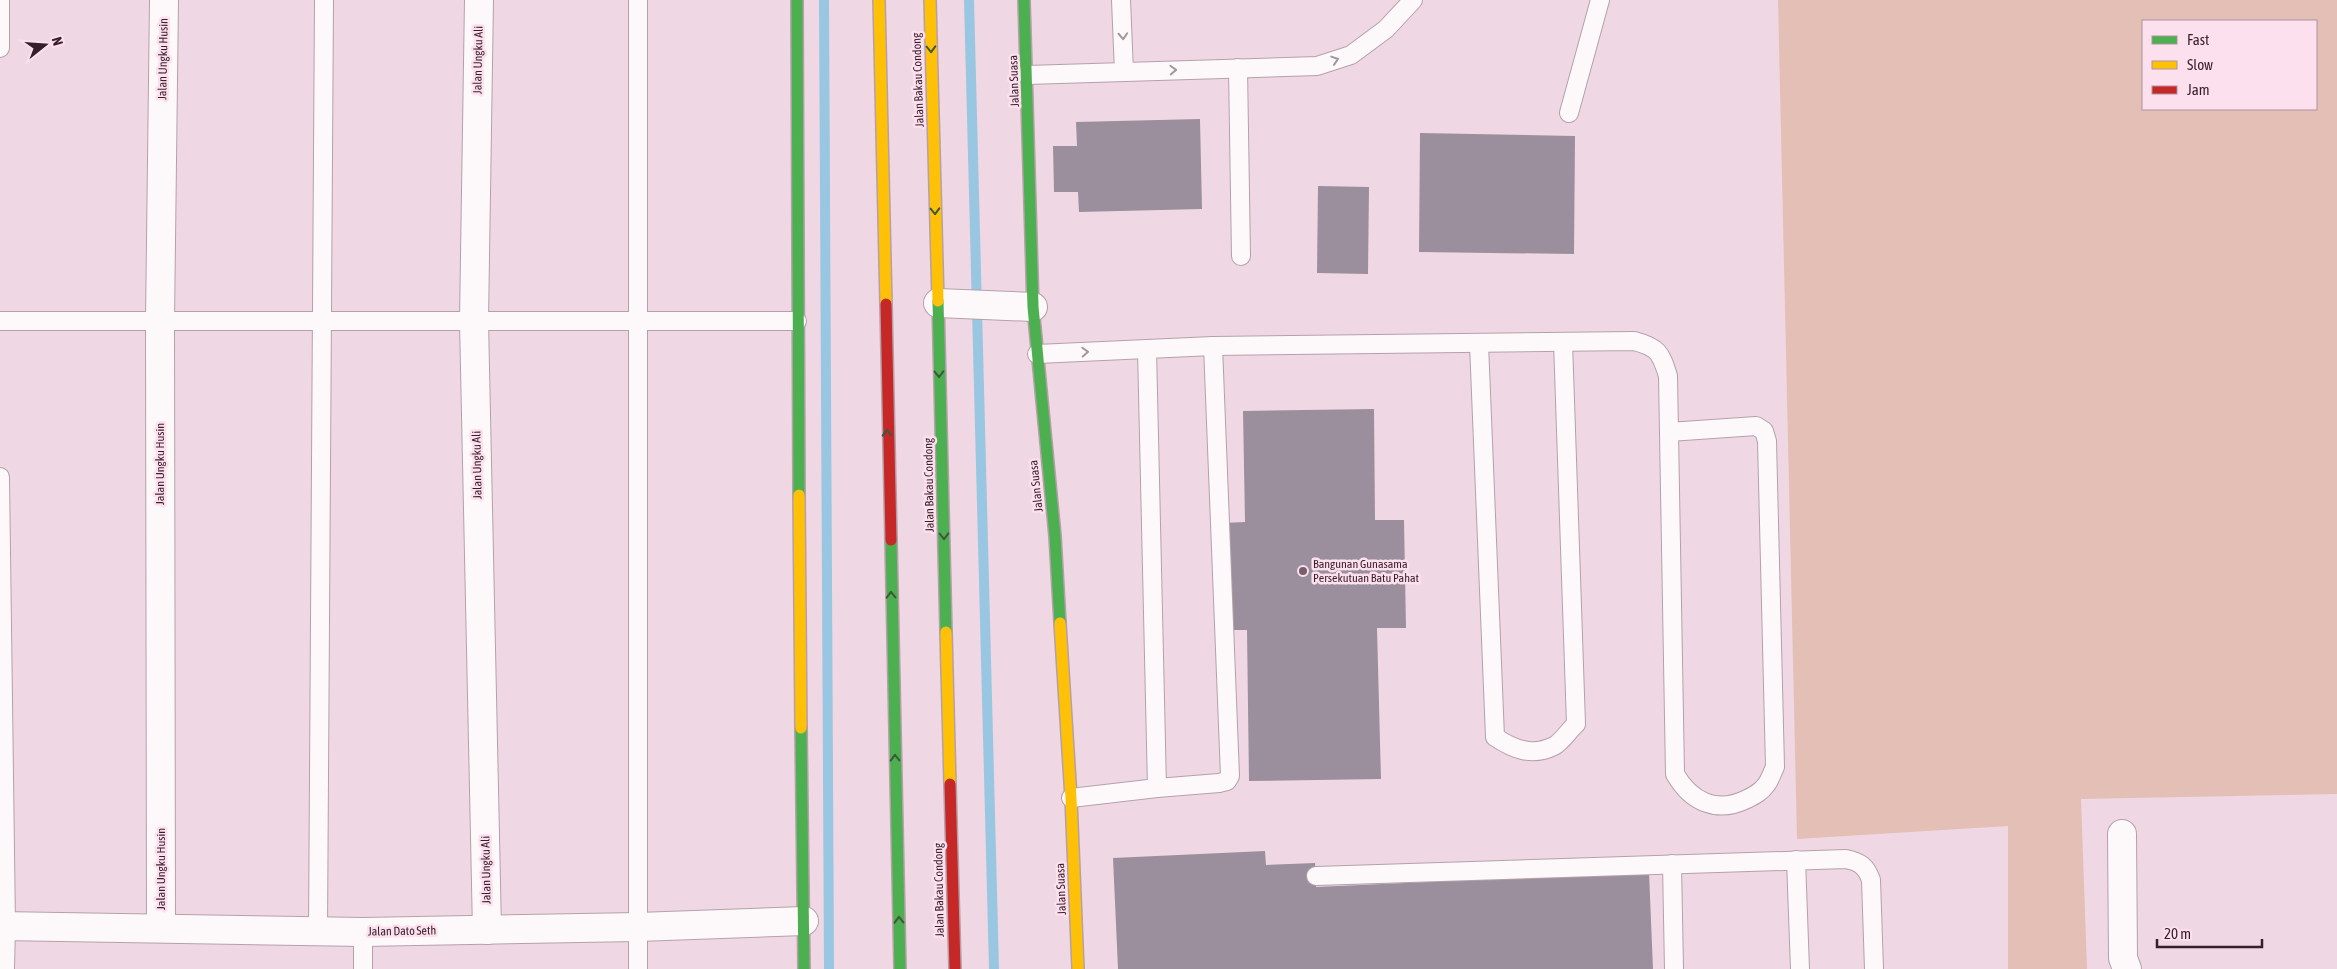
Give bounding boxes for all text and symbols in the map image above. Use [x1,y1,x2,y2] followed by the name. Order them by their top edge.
[155,18,171,100] street label: Jalan Ungku Husin
[20,20,70,70] north arrow
[2142,20,2317,110] legend
[470,26,486,94] street label: Jalan Ungku Ali
[2187,31,2209,48] text: Fast
[909,32,927,127] street label: Jalan Bakau Condong
[1117,32,1128,40] one-way arrow
[49,35,66,47] text: N
[926,45,936,53] one-way arrow
[1006,55,1022,107] street label: Jalan Suasa
[1330,56,1338,66] one-way arrow
[2187,56,2213,73] text: Slow
[1170,65,1177,75] one-way arrow
[2187,81,2210,98] text: Jam
[930,208,940,215] one-way arrow
[1082,346,1090,357] one-way arrow
[934,370,945,378] one-way arrow
[153,423,167,505] street label: Jalan Ungku Husin
[882,429,892,436] one-way arrow
[469,431,485,499] street label: Jalan Ungku Ali
[921,437,937,532] street label: Jalan Bakau Condong
[1026,459,1046,513] street label: Jalan Suasa
[938,532,949,540] one-way arrow
[1313,557,1420,585] place label: Bangunan Gunasama Persekutuan Batu Pahat
[1297,565,1309,577] marker: Bangunan Gunasama Persekutuan Batu Pahat
[885,591,896,599] one-way arrow
[889,754,900,762] one-way arrow
[154,828,168,910] street label: Jalan Ungku Husin
[478,836,494,904] street label: Jalan Ungku Ali
[931,842,947,937] street label: Jalan Bakau Condong
[1053,863,1069,915] street label: Jalan Suasa
[893,916,904,924] one-way arrow
[2157,916,2262,948] scale bar
[368,923,436,939] street label: Jalan Dato Seth
[2164,925,2191,942] text: 20 m

